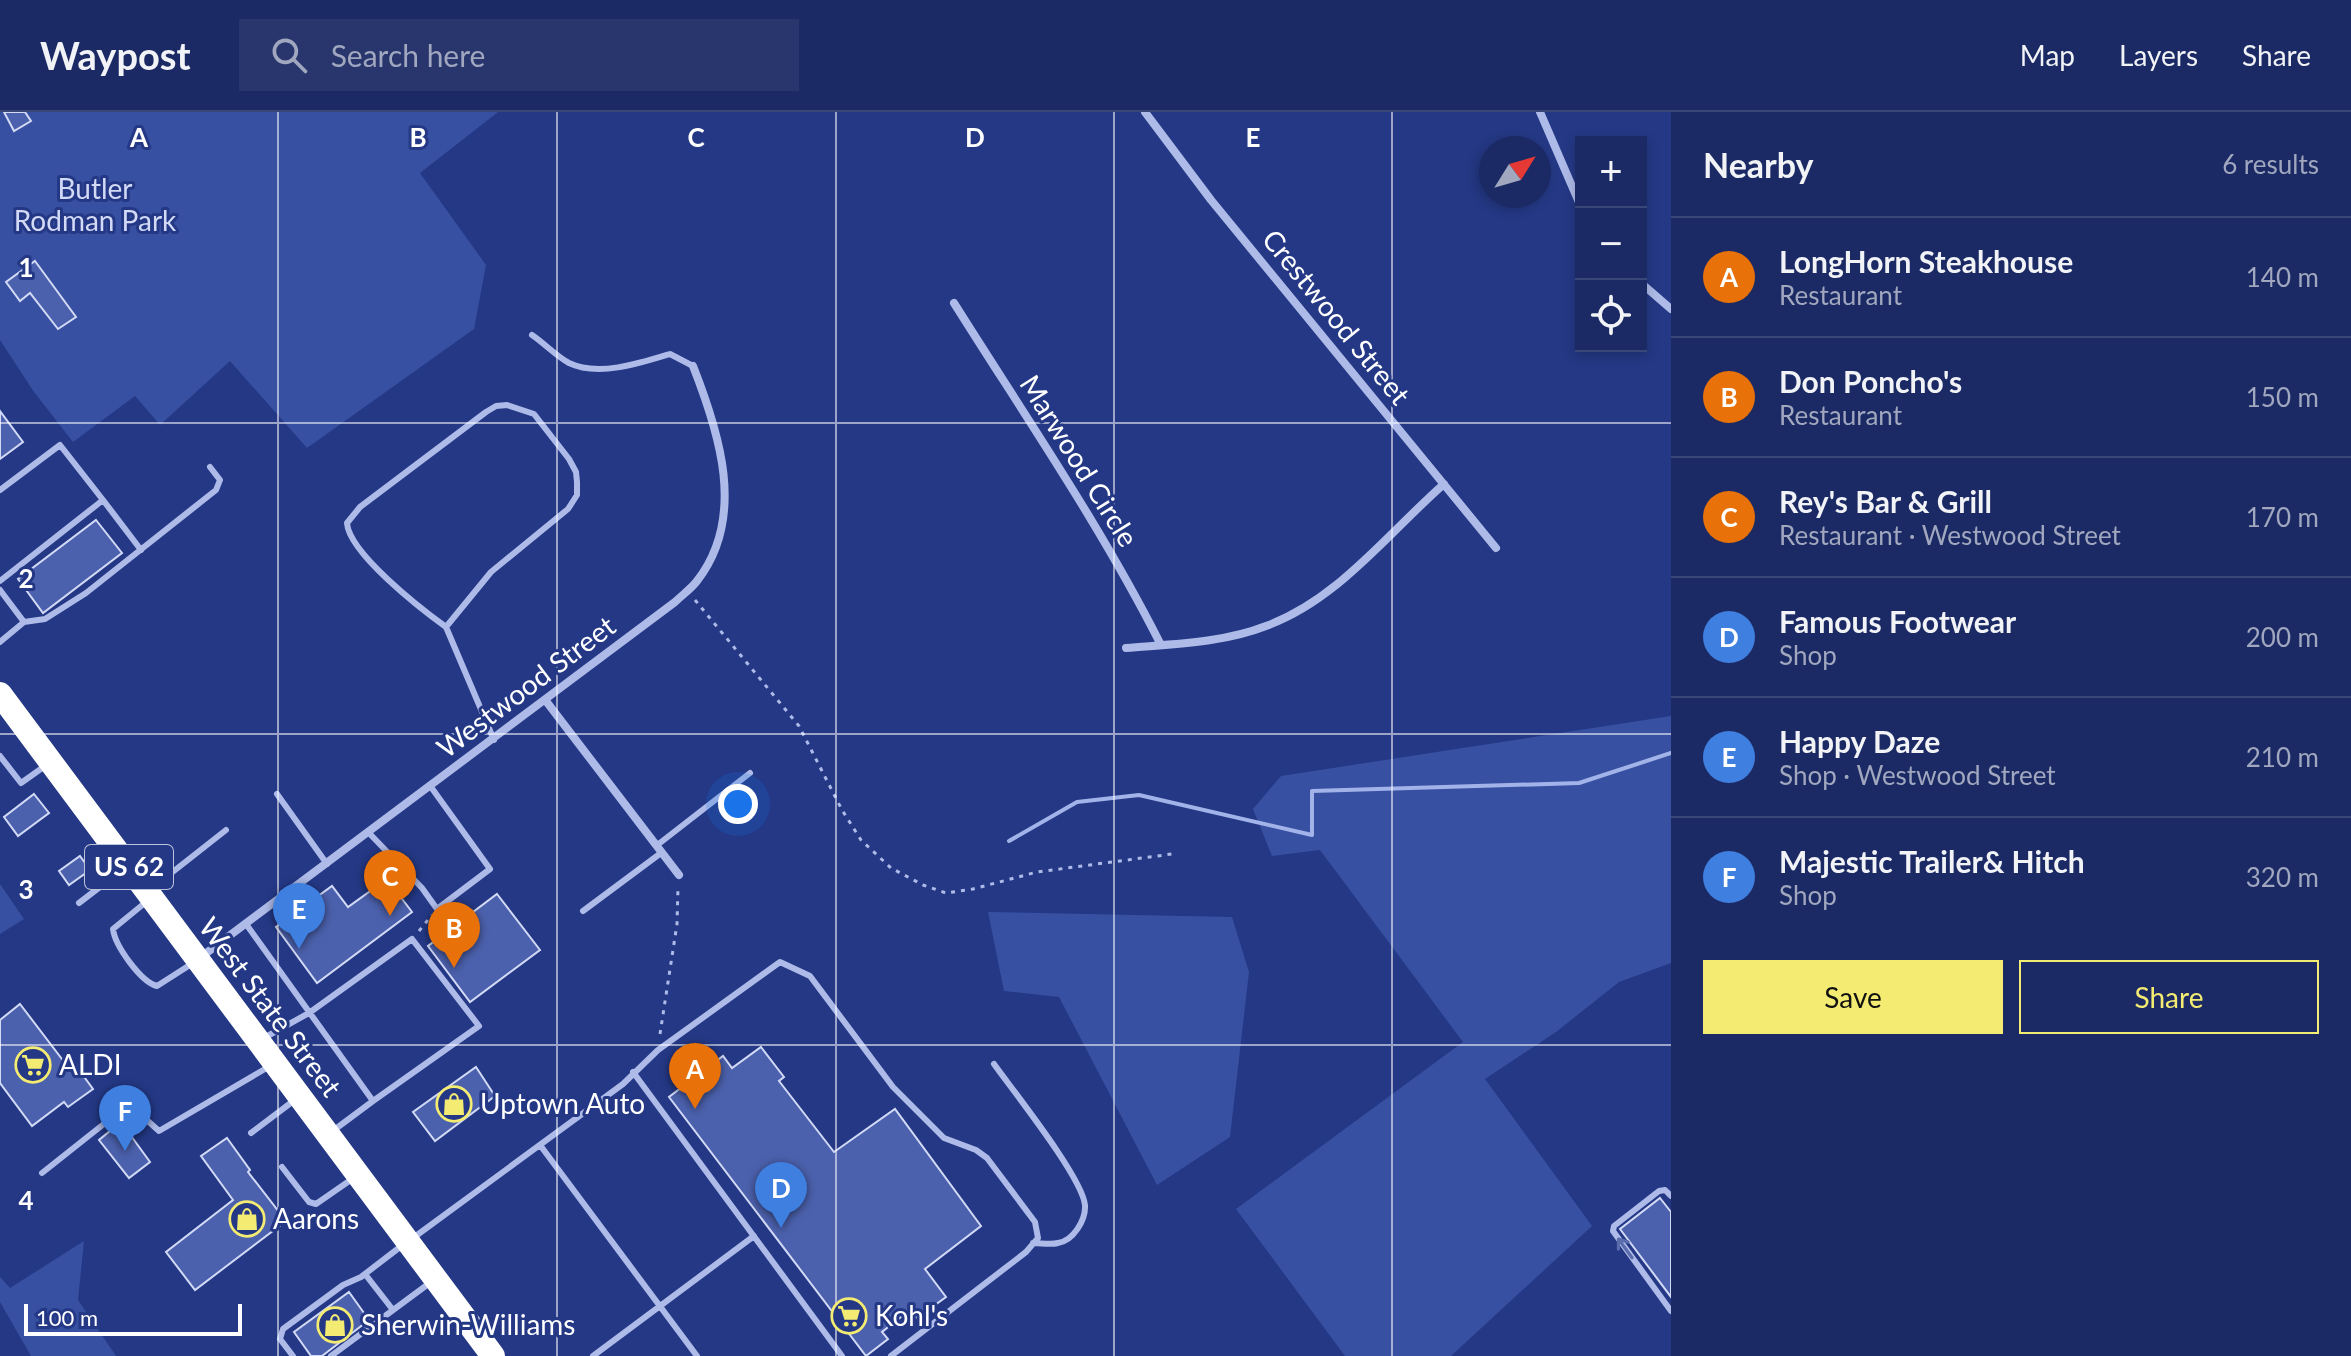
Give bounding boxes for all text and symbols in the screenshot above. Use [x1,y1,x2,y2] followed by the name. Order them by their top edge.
[239,19,799,91] search box
[40,32,191,78] text: Waypost
[267,33,311,77] icon: search
[331,37,485,73] text: Search here
[2020,38,2075,72] text: Map
[2119,38,2198,72] text: Layers
[2242,38,2311,72] text: Share
[129,121,149,153] text: A
[409,121,427,153] text: B
[687,121,705,153] text: C
[965,121,985,153] text: D
[1246,121,1260,153] text: E
[1479,136,1551,208] north arrow
[1575,136,1647,352] map controls
[1575,136,1647,208] button: +
[1703,144,1814,185] text: Nearby
[2222,148,2319,180] text: 6 results
[14,171,177,237] park label: Butler Rodman Park
[1575,208,1647,280] button: −
[1256,222,1418,411] street label: Crestwood Street
[1779,243,2073,279] text: LongHorn Steakhouse
[18,251,34,283] text: 1
[1720,261,1738,293] text: A
[2246,261,2319,293] text: 140 m
[1779,279,1902,311] text: Restaurant
[1575,280,1647,352] button: locate
[1779,363,1962,399] text: Don Poncho's
[1014,368,1146,553] street label: Marwood Circle
[1720,381,1738,413] text: B
[2246,381,2319,413] text: 150 m
[1779,399,1902,431] text: Restaurant
[1779,483,1992,519] text: Rey's Bar & Grill
[1720,501,1738,533] text: C
[2246,501,2319,533] text: 170 m
[1779,519,2121,551] text: Restaurant · Westwood Street
[18,562,34,594] text: 2
[1779,603,2016,639] text: Famous Footwear
[430,608,621,764] street label: Westwood Street
[1719,621,1739,653] text: D
[2246,621,2319,653] text: 200 m
[1779,639,1837,671] text: Shop
[1779,723,1940,759] text: Happy Daze
[1722,741,1736,773] text: E
[2246,741,2319,773] text: 210 m
[1779,759,2056,791] text: Shop · Westwood Street
[718,784,758,824] your location
[1779,843,2085,879] text: Majestic Trailer& Hitch
[85,845,173,889] road number: US 62
[364,850,416,916] pin: C
[1722,861,1736,893] text: F
[2246,861,2319,893] text: 320 m
[18,873,34,905] text: 3
[1779,879,1837,911] text: Shop
[273,883,325,949] pin: E
[428,902,480,968] pin: B
[192,910,349,1103] street label: West State Street
[1703,960,2003,1034] button: Save
[2019,960,2319,1034] button: Share
[669,1043,721,1109] pin: A
[14,1046,52,1084] supermarket icon: ALDI
[59,1047,121,1081] place label: ALDI
[99,1085,151,1151] pin: F
[435,1085,473,1123] shop icon: Uptown Auto
[480,1086,645,1120] place label: Uptown Auto
[755,1162,807,1228] pin: D
[18,1184,34,1216] text: 4
[228,1200,266,1238] shop icon: Aarons
[273,1201,359,1235] place label: Aarons
[1617,1238,1633,1260] one-way arrow
[830,1297,868,1335] supermarket icon: Kohl's
[875,1298,948,1332] place label: Kohl's
[24,1300,242,1336] scale bar
[36,1304,98,1331] text: 100 m
[316,1306,354,1344] shop icon: Sherwin-Williams
[361,1307,575,1341] place label: Sherwin-Williams

